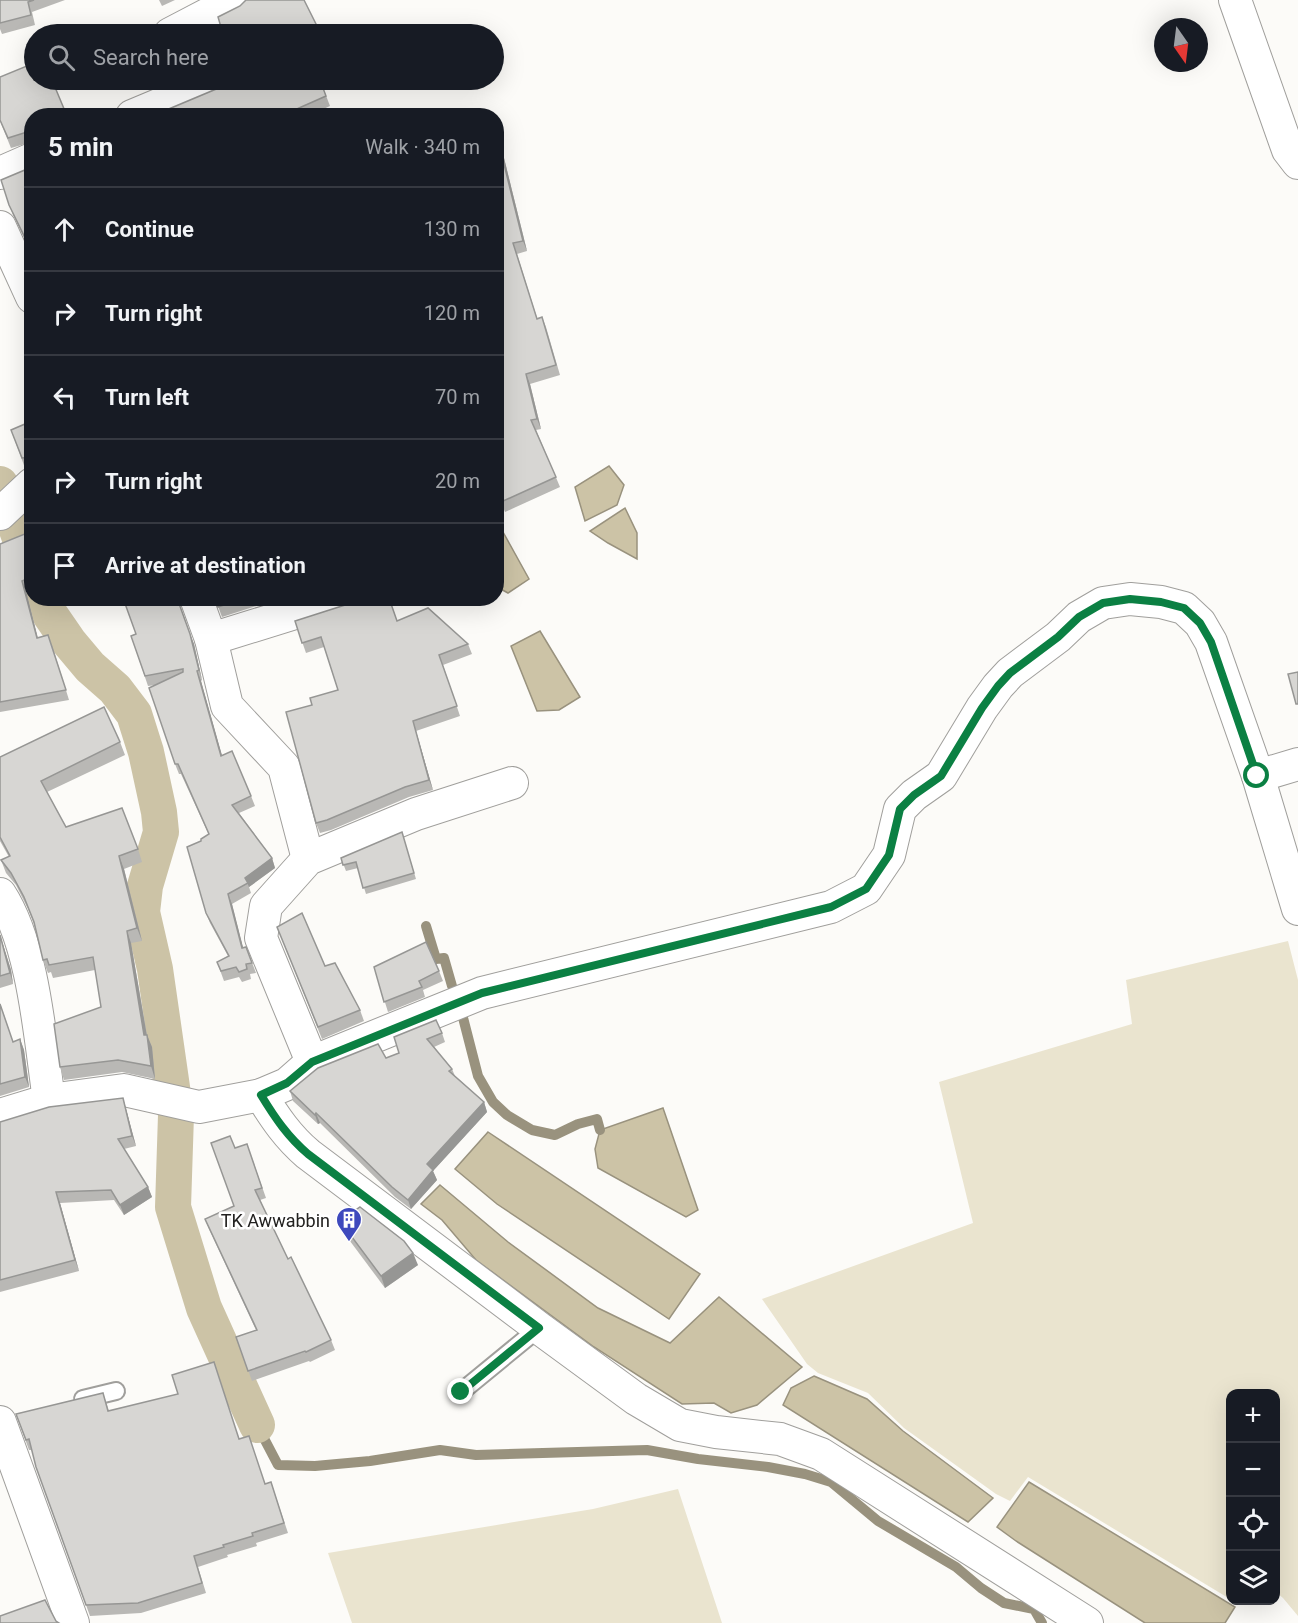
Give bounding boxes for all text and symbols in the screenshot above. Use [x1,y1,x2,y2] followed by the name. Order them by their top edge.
[1154,18,1208,72] north arrow
[24,24,504,90] search box
[45,41,78,74] icon: search
[93,45,209,70] text: Search here
[48,132,113,162] text: 5 min
[365,135,480,159] text: Walk · 340 m
[48,213,81,246] icon: ahead
[105,217,194,242] text: Continue
[424,217,480,241] text: 130 m
[48,297,81,330] icon: right
[105,301,202,326] text: Turn right
[424,301,480,325] text: 120 m
[48,381,81,414] icon: left
[105,385,189,410] text: Turn left
[435,385,480,409] text: 70 m
[48,465,81,498] icon: right
[105,469,202,494] text: Turn right
[435,469,480,493] text: 20 m
[48,549,81,582] icon: arrive
[105,553,306,578] text: Arrive at destination
[1243,762,1269,788] route start
[334,1205,364,1243] building icon: TK Awwabbin
[221,1210,330,1231] place label: TK Awwabbin
[447,1378,473,1404] route end
[1226,1389,1280,1605] map controls
[1226,1389,1280,1443] button: +
[1226,1443,1280,1497] button: −
[1226,1497,1280,1551] button: locate
[1226,1551,1280,1605] button: layers

